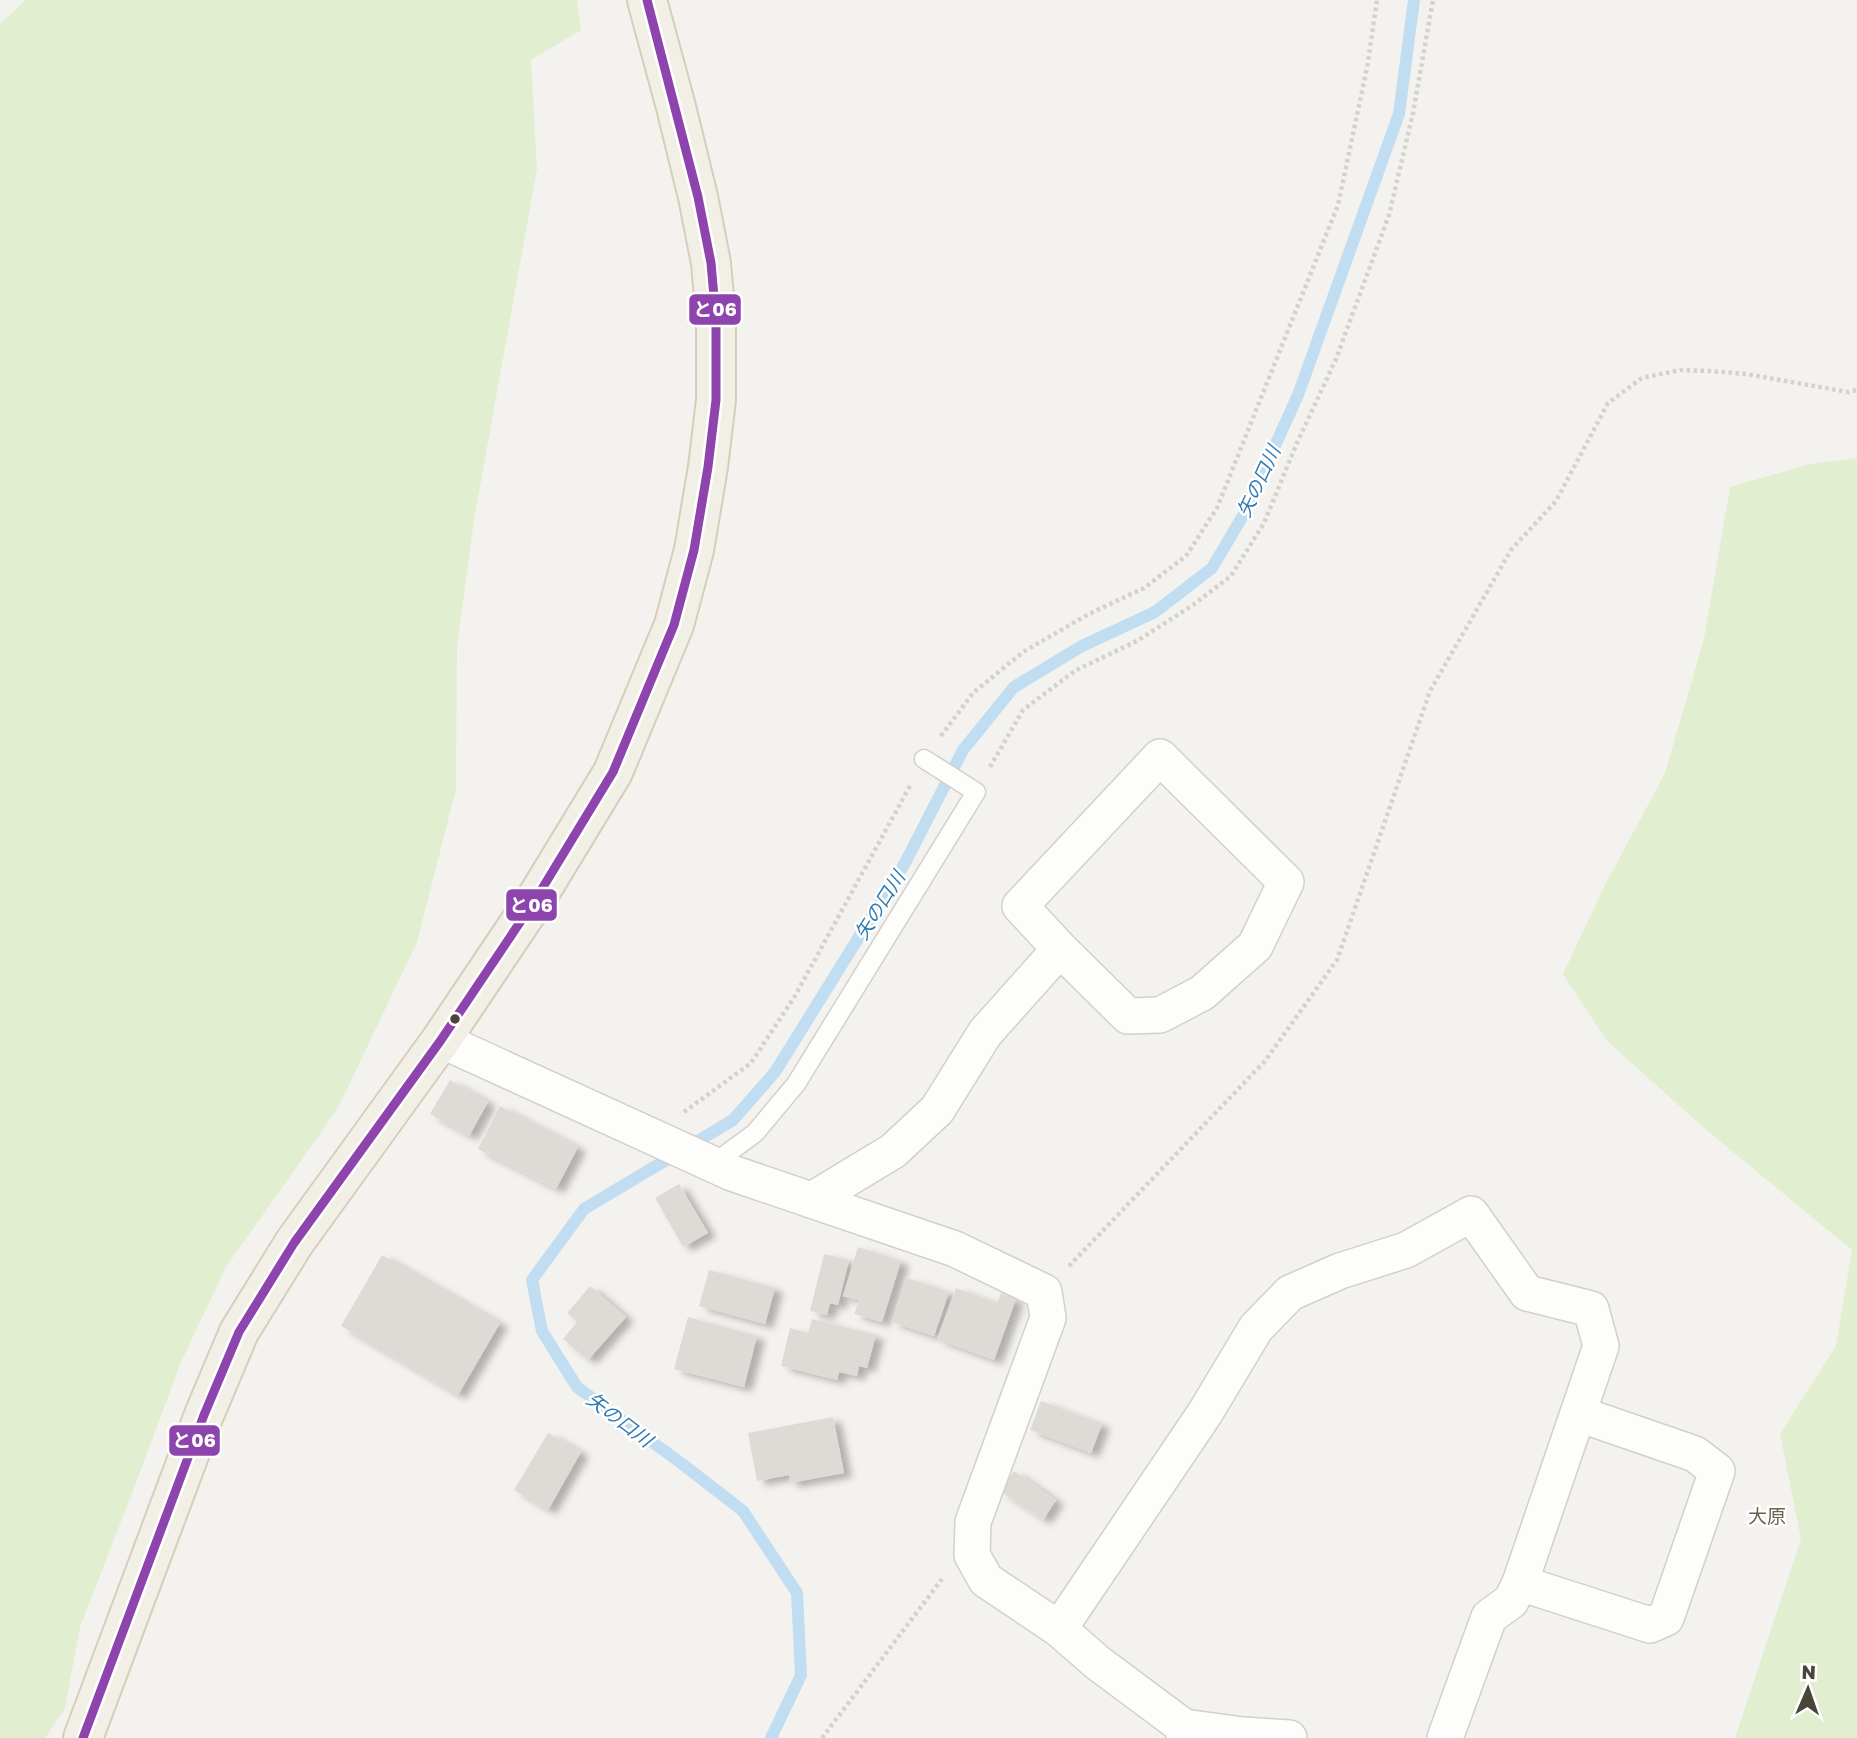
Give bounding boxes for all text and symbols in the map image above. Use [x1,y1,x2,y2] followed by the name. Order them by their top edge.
[688,293,742,326] line badge: と06
[693,297,737,320] text: と06
[1232,440,1285,520] water label: 矢の口川
[849,865,910,943] water label: 矢の口川
[505,888,558,922] line badge: と06
[509,893,553,916] text: と06
[448,1012,462,1026] unlabelled marker
[583,1387,659,1452] water label: 矢の口川
[168,1424,221,1457] line badge: と06
[172,1428,216,1451] text: と06
[1748,1504,1786,1527] district label: 大原
[1773,1654,1843,1724] north arrow
[1801,1660,1816,1683] text: N

